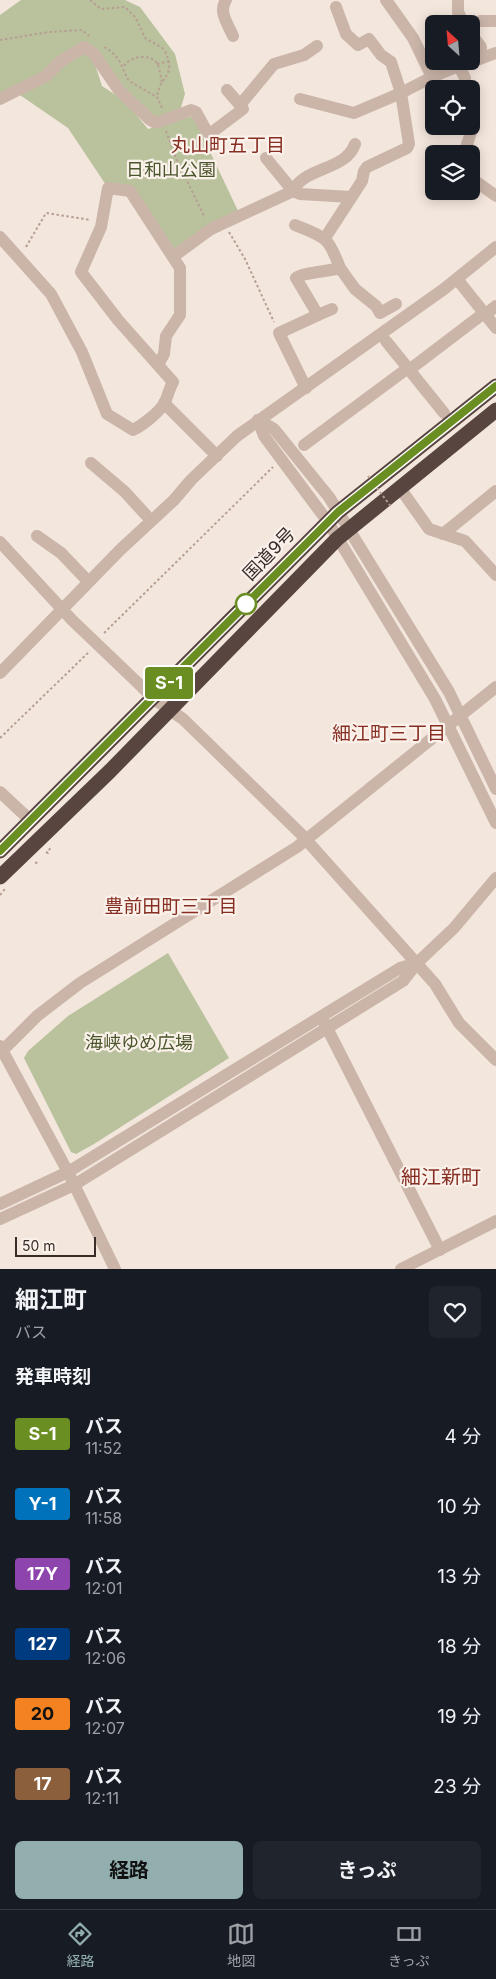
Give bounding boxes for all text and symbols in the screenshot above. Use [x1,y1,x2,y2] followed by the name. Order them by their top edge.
[425,15,480,70] north arrow
[425,15,480,200] map controls
[425,80,480,135] button: locate
[171,134,285,157] district label: 丸山町五丁目
[425,145,480,200] button: layers
[126,159,216,180] park label: 日和山公園
[238,523,299,584] street label: 国道9号
[235,593,257,615] unlabelled marker
[140,667,198,699] line badge: S-1
[155,672,183,693] text: S-1
[332,722,446,745] district label: 細江町三丁目
[104,895,238,918] district label: 豊前田町三丁目
[85,1032,193,1053] park label: 海峡ゆめ広場
[401,1165,481,1189] district label: 細江新町
[15,1234,96,1257] scale bar
[22,1237,56,1254] text: 50 m
[15,1285,87,1314] text: 細江町
[429,1286,481,1338] button: heart
[15,1322,47,1342] text: バス
[15,1365,91,1388] text: 発車時刻
[85,1415,123,1438] text: バス
[29,1423,56,1444] text: S-1
[444,1425,481,1448] text: 4 分
[85,1438,122,1458] text: 11:52
[85,1485,123,1508] text: バス
[28,1493,57,1514] text: Y-1
[437,1495,481,1518] text: 10 分
[85,1508,122,1528] text: 11:58
[85,1555,123,1578] text: バス
[27,1563,58,1584] text: 17Y
[437,1565,481,1588] text: 13 分
[85,1578,122,1598] text: 12:01
[85,1625,123,1648] text: バス
[28,1633,57,1654] text: 127
[437,1635,481,1658] text: 18 分
[85,1648,126,1668] text: 12:06
[85,1695,123,1718] text: バス
[31,1703,54,1724] text: 20
[437,1705,481,1728] text: 19 分
[85,1718,125,1738] text: 12:07
[85,1765,123,1788] text: バス
[33,1773,52,1794] text: 17
[433,1775,481,1798] text: 23 分
[85,1788,119,1808] text: 12:11
[15,1841,243,1899] button: 経路
[253,1841,481,1899] button: きっぷ
[66,1920,94,1970] tab: 経路
[227,1920,255,1970] tab: 地図
[388,1920,430,1970] tab: きっぷ

